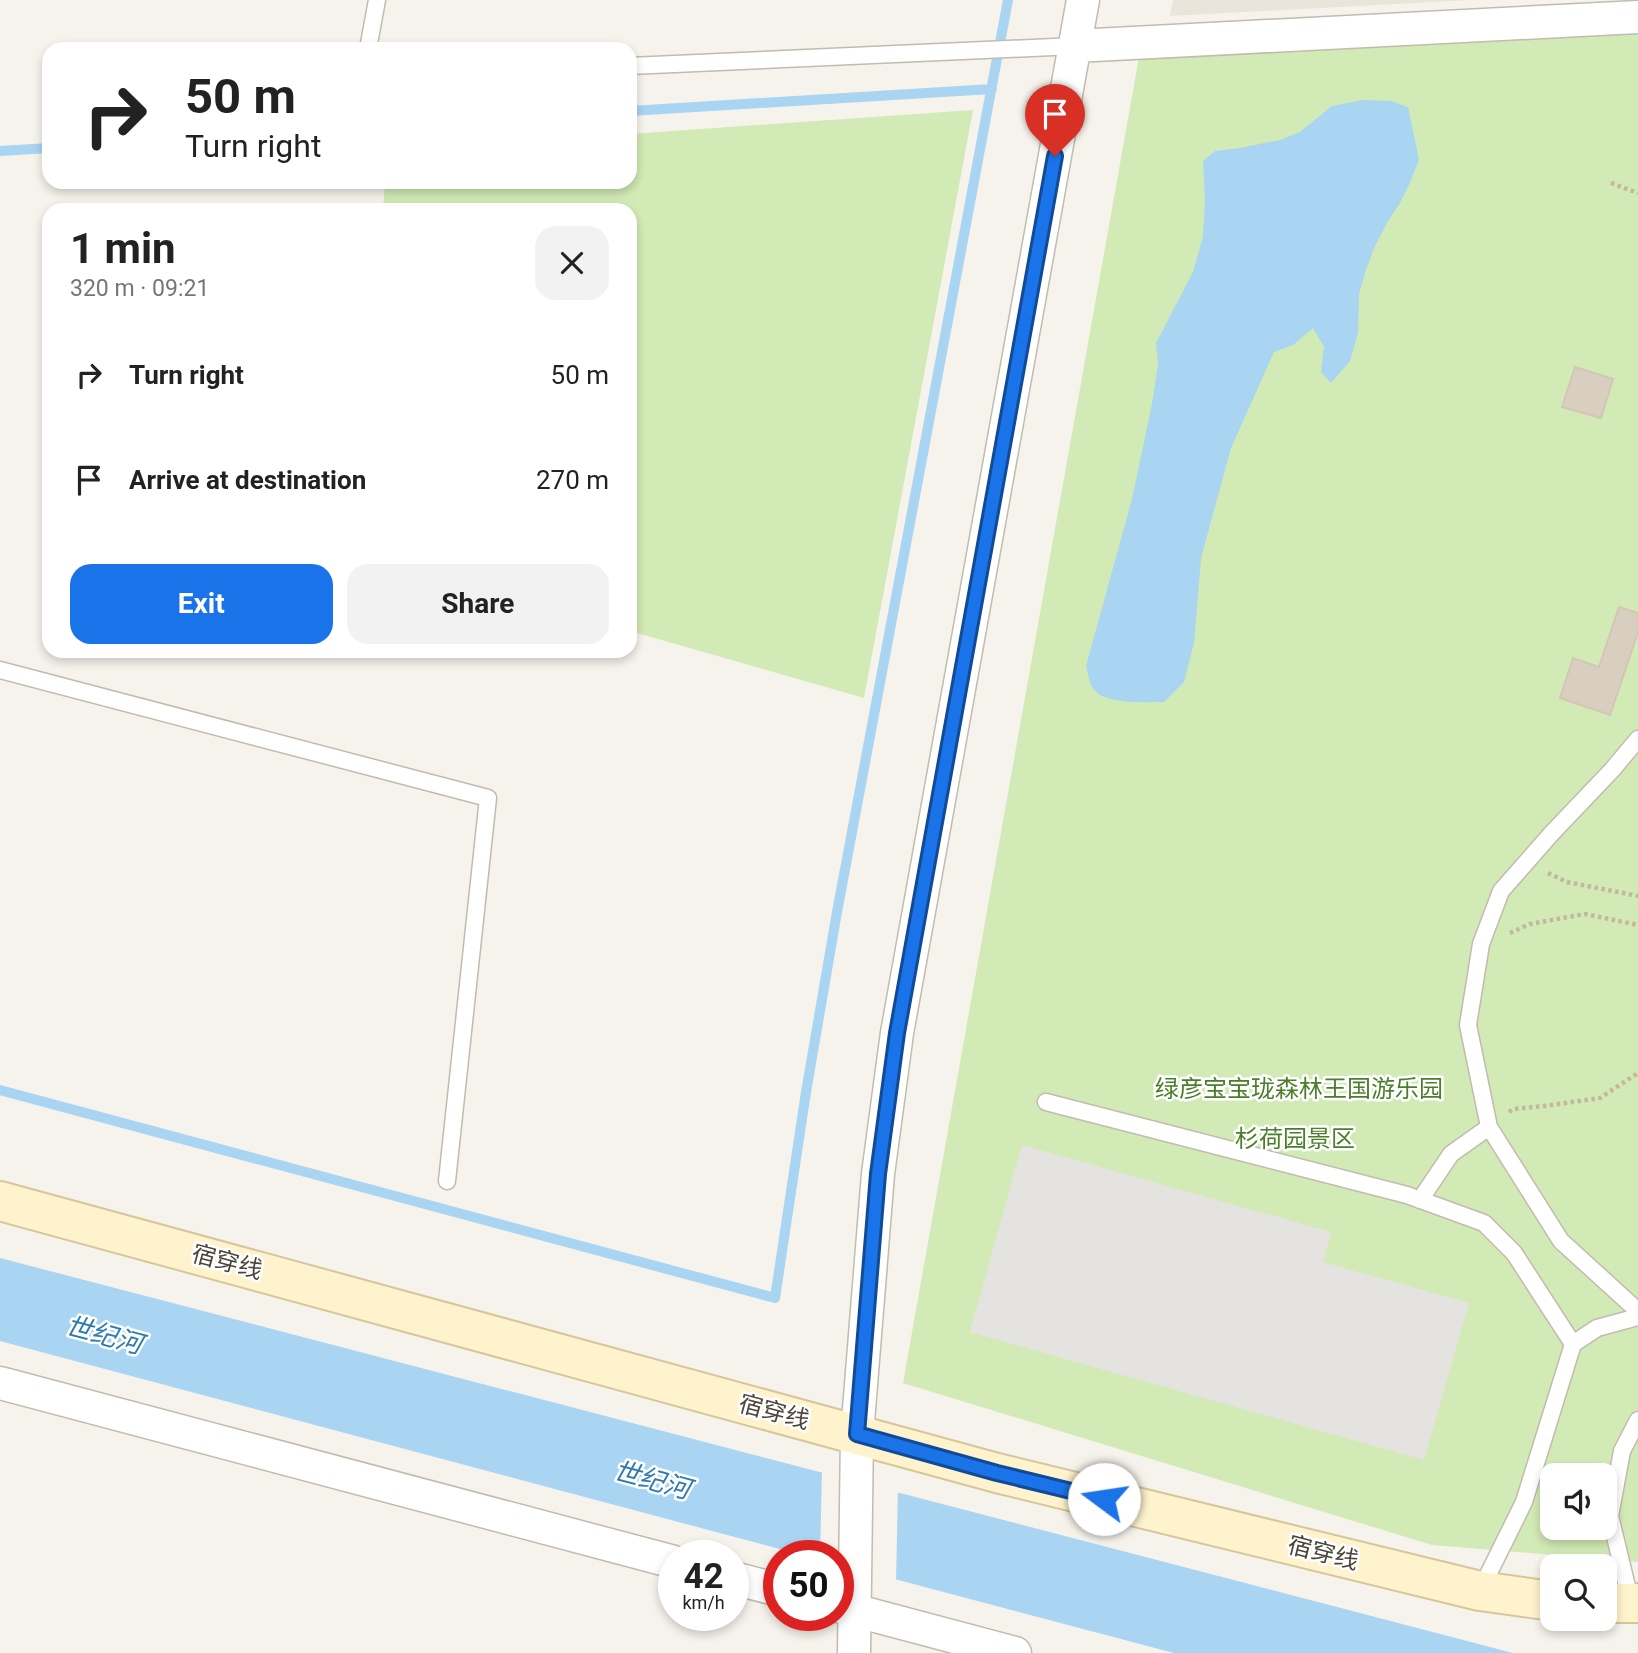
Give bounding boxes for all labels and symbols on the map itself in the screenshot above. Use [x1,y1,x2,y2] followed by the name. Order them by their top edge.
[1025,84,1085,156] pin
[1155,1075,1443,1103] park label: 绿彦宝宝珑森林王国游乐园
[1235,1125,1355,1153] park label: 杉荷园景区
[189,1239,265,1285] street label: 宿穿线
[62,1310,150,1361] water label: 世纪河
[736,1389,812,1435] street label: 宿穿线
[610,1455,698,1506] water label: 世纪河
[1067,1462,1141,1536] position arrow
[1285,1531,1361,1575] street label: 宿穿线
[763,1540,854,1631] speed limit sign: 50

